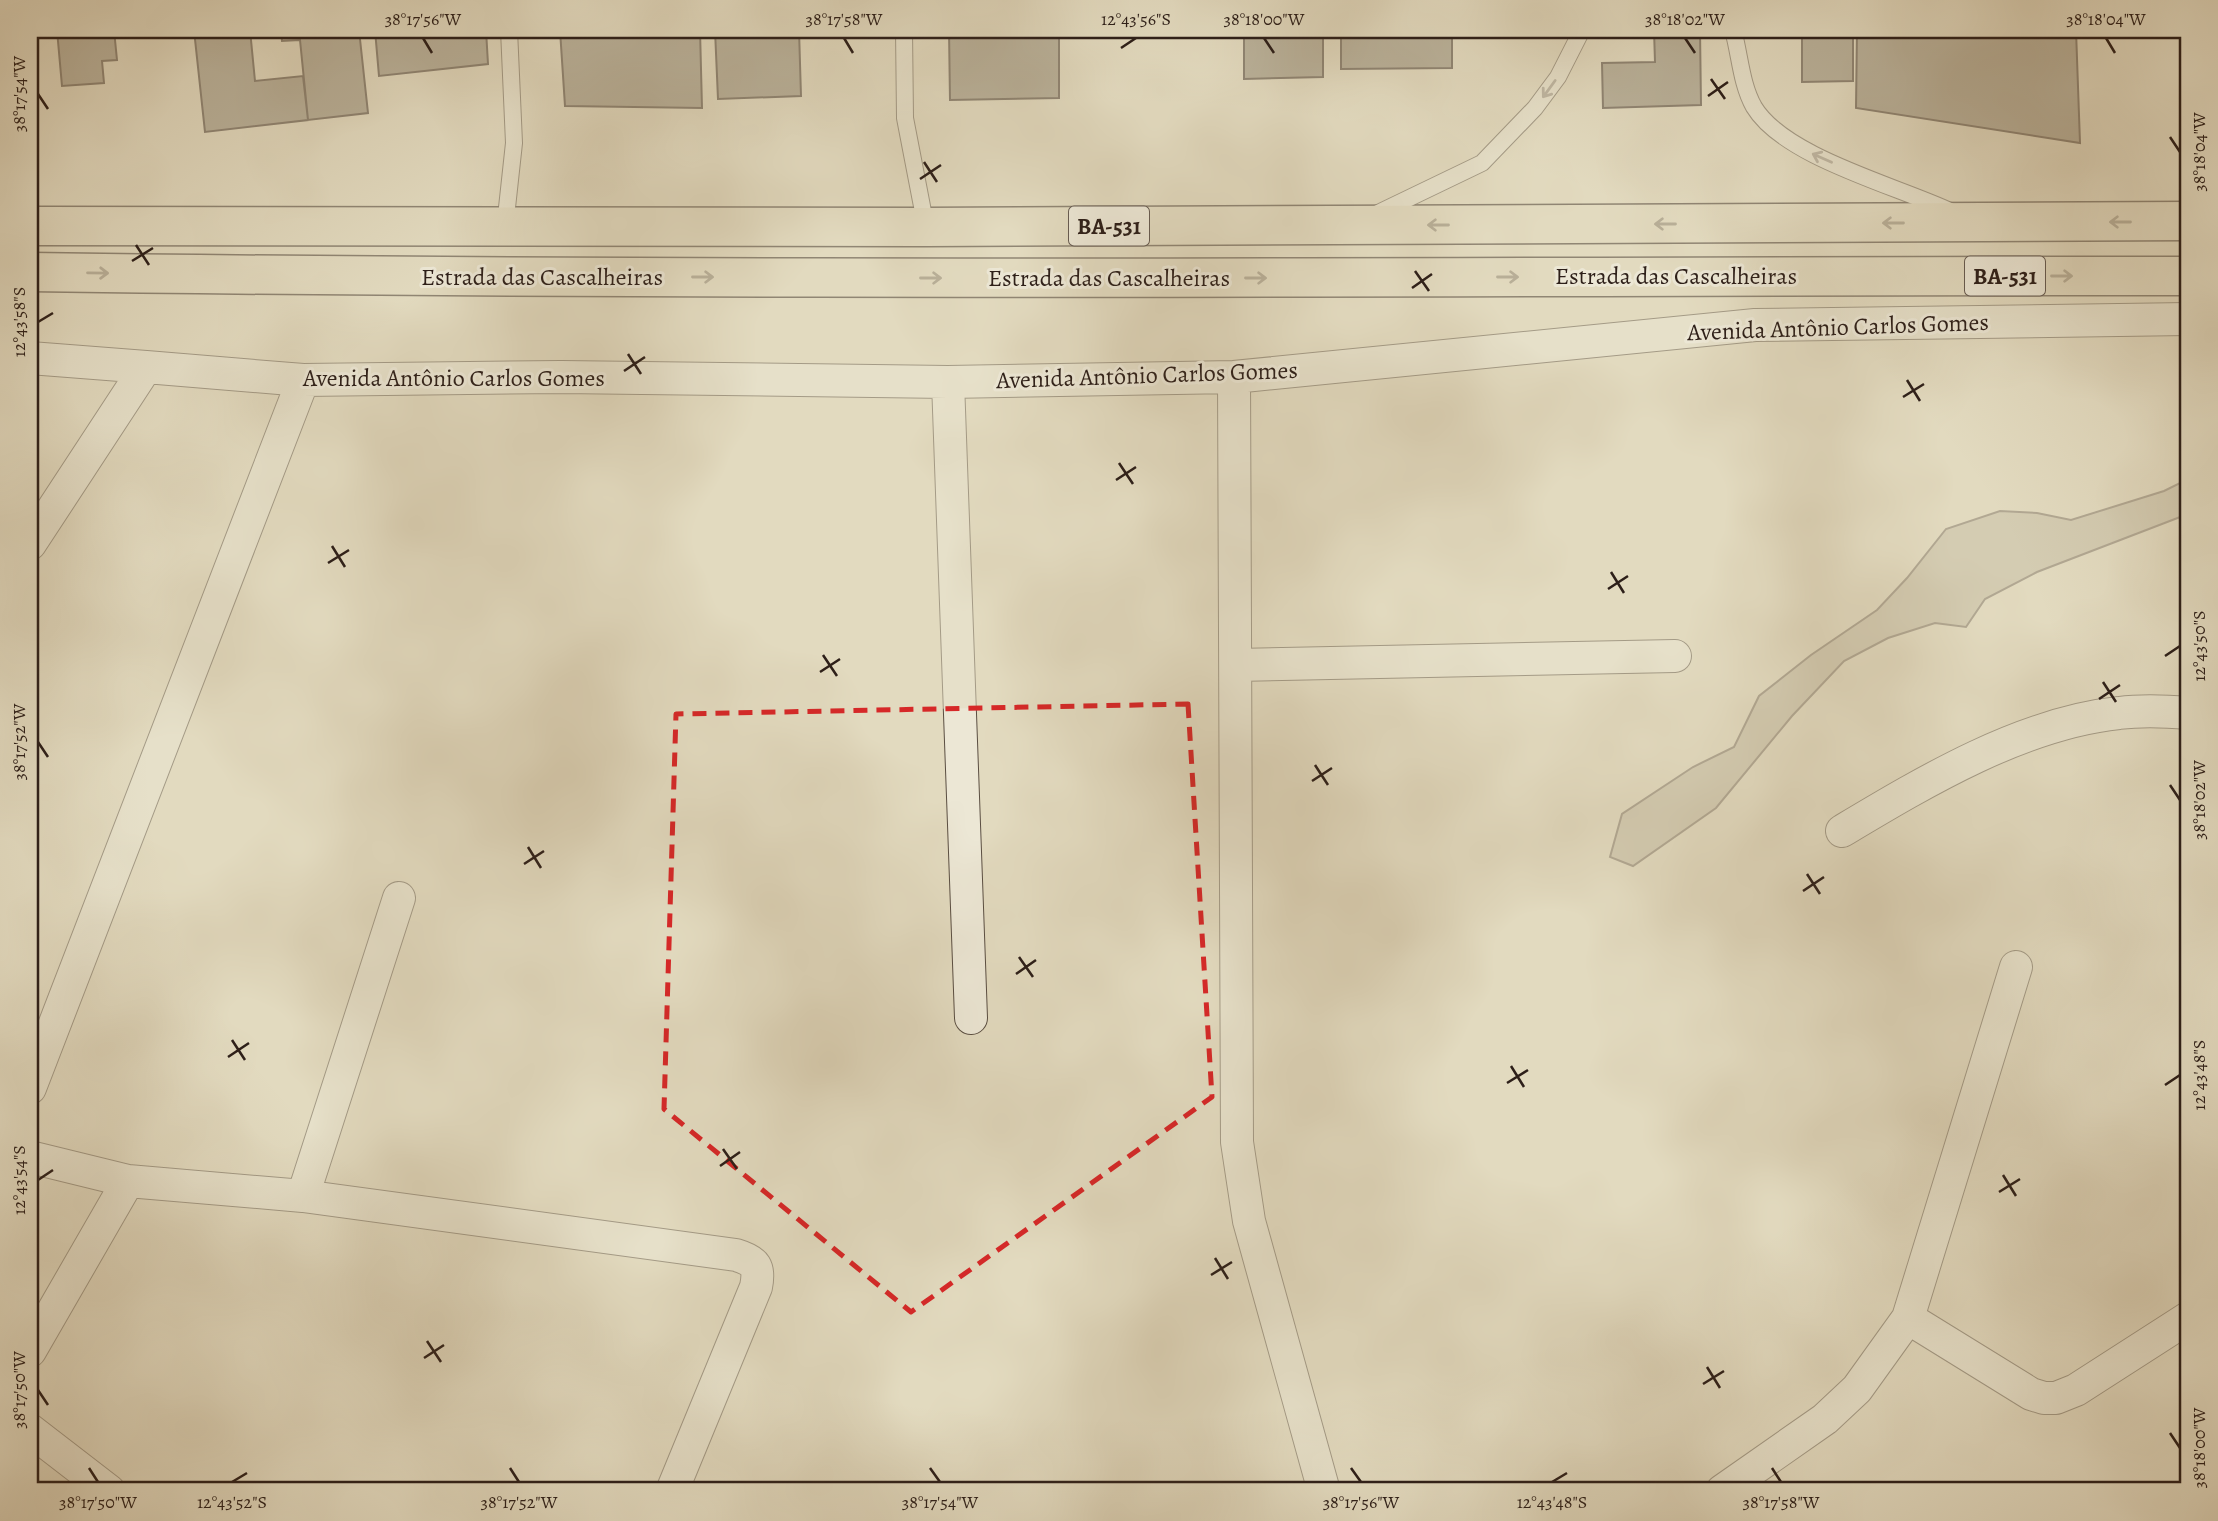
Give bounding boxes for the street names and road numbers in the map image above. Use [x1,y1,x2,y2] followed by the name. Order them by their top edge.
[1069,206,1149,246] road number: BA-531
[1965,256,2045,296] road number: BA-531
[1555,260,1797,292] street label: Estrada das Cascalheiras
[421,261,663,293] street label: Estrada das Cascalheiras
[988,262,1230,294] street label: Estrada das Cascalheiras
[1686,306,1989,348] street label: Avenida Antônio Carlos Gomes
[995,354,1298,396] street label: Avenida Antônio Carlos Gomes
[302,362,605,394] street label: Avenida Antônio Carlos Gomes

